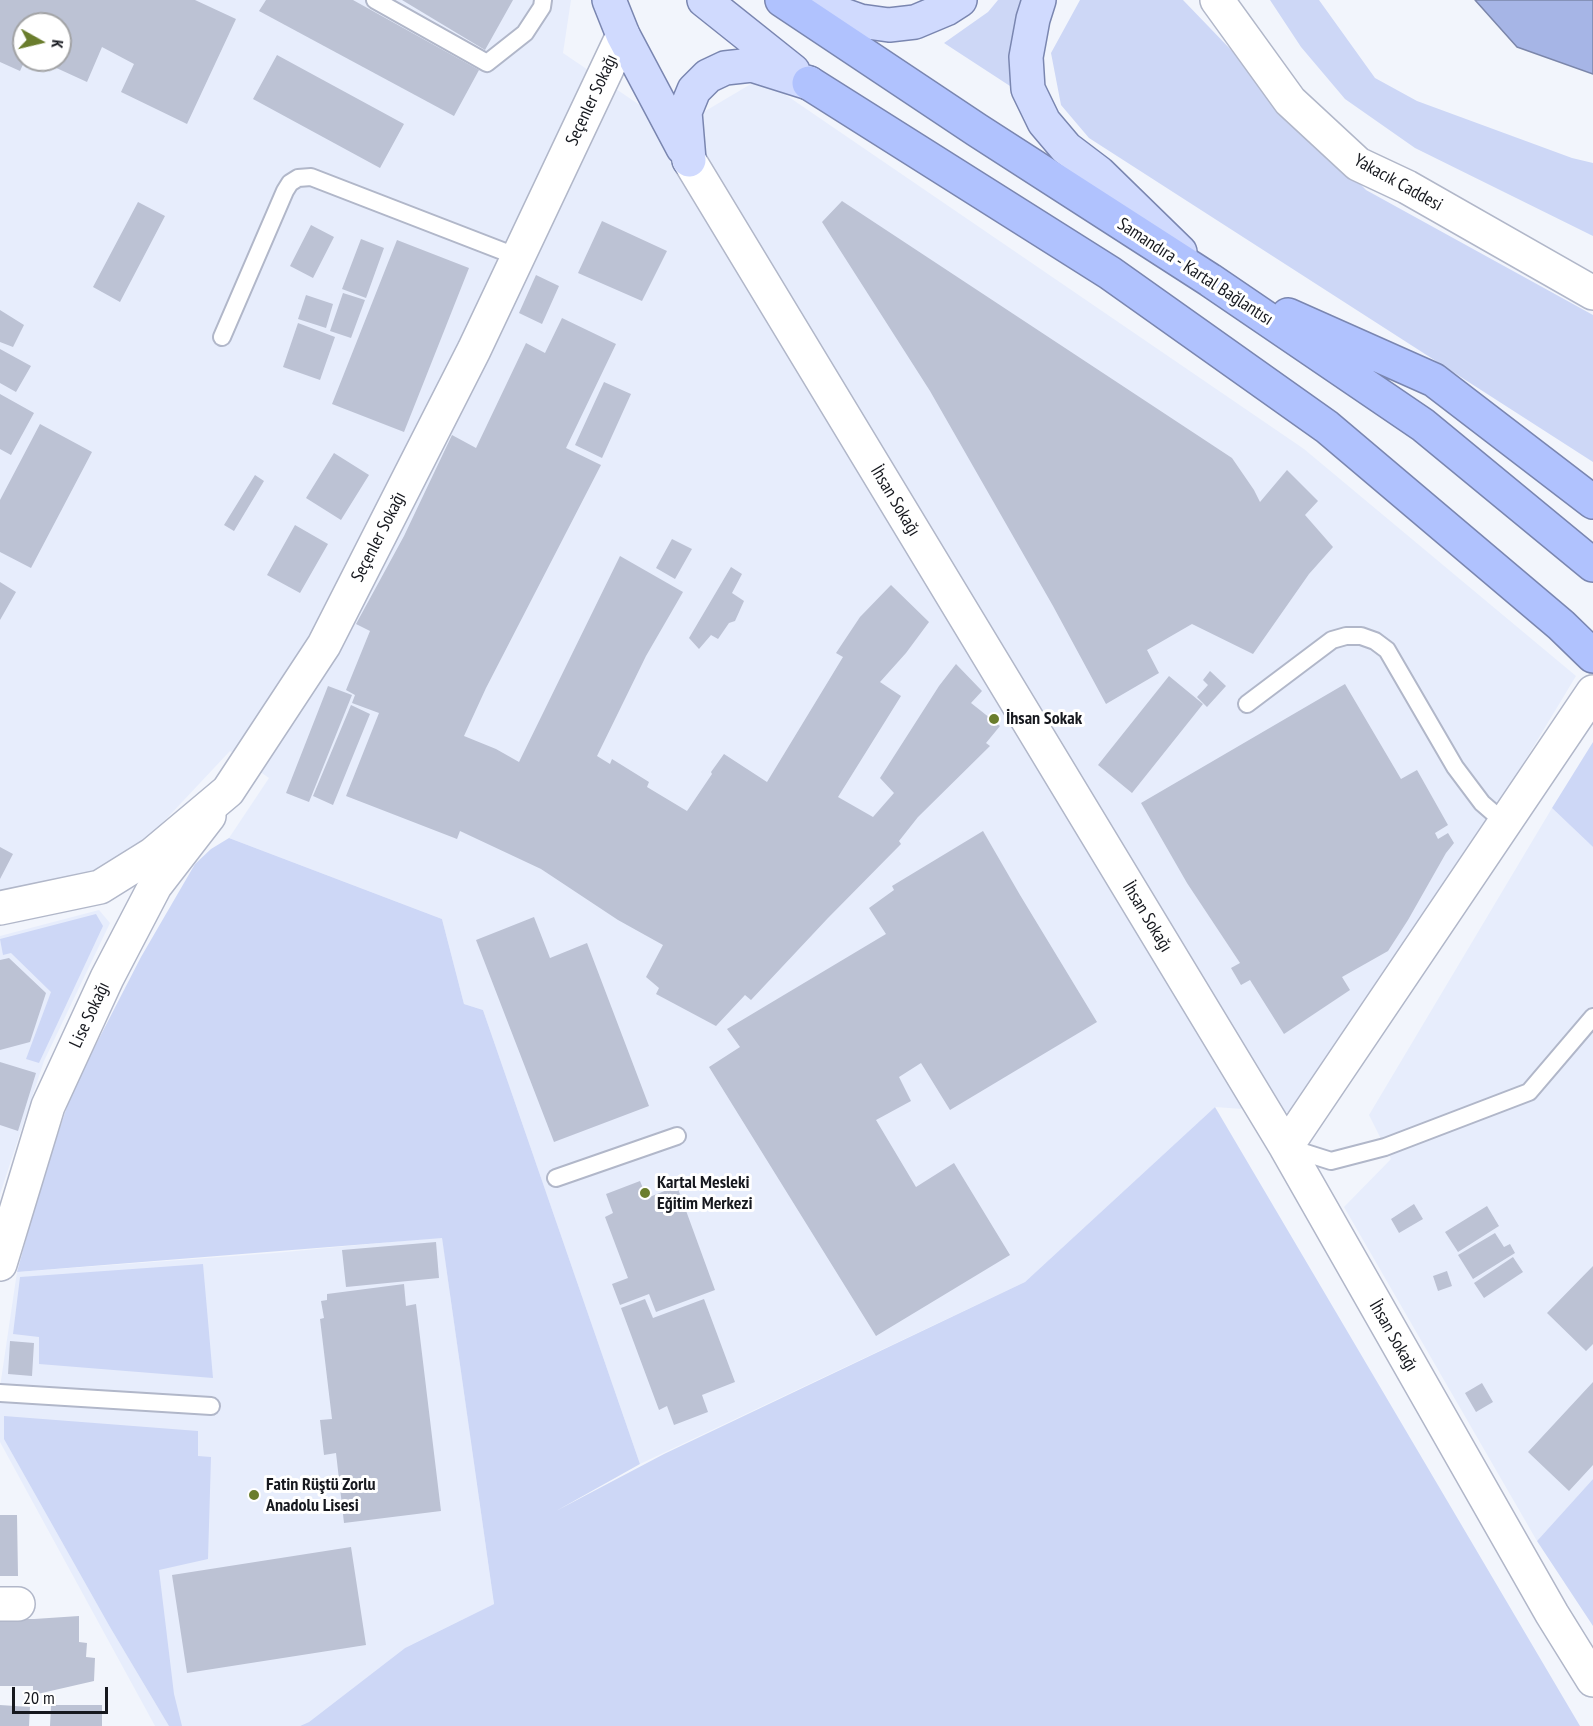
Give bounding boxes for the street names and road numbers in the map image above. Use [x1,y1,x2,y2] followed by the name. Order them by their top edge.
[561,51,623,149] street label: Seçenler Sokağı
[1350,150,1446,216] street label: Yakacık Caddesi
[1113,214,1277,330] street label: Samandıra - Kartal Bağlantısı
[866,462,924,540] street label: İhsan Sokağı
[347,488,411,586] street label: Seçenler Sokağı
[1118,878,1176,956] street label: İhsan Sokağı
[65,979,115,1051] street label: Lise Sokağı
[1364,1297,1422,1375] street label: İhsan Sokağı

